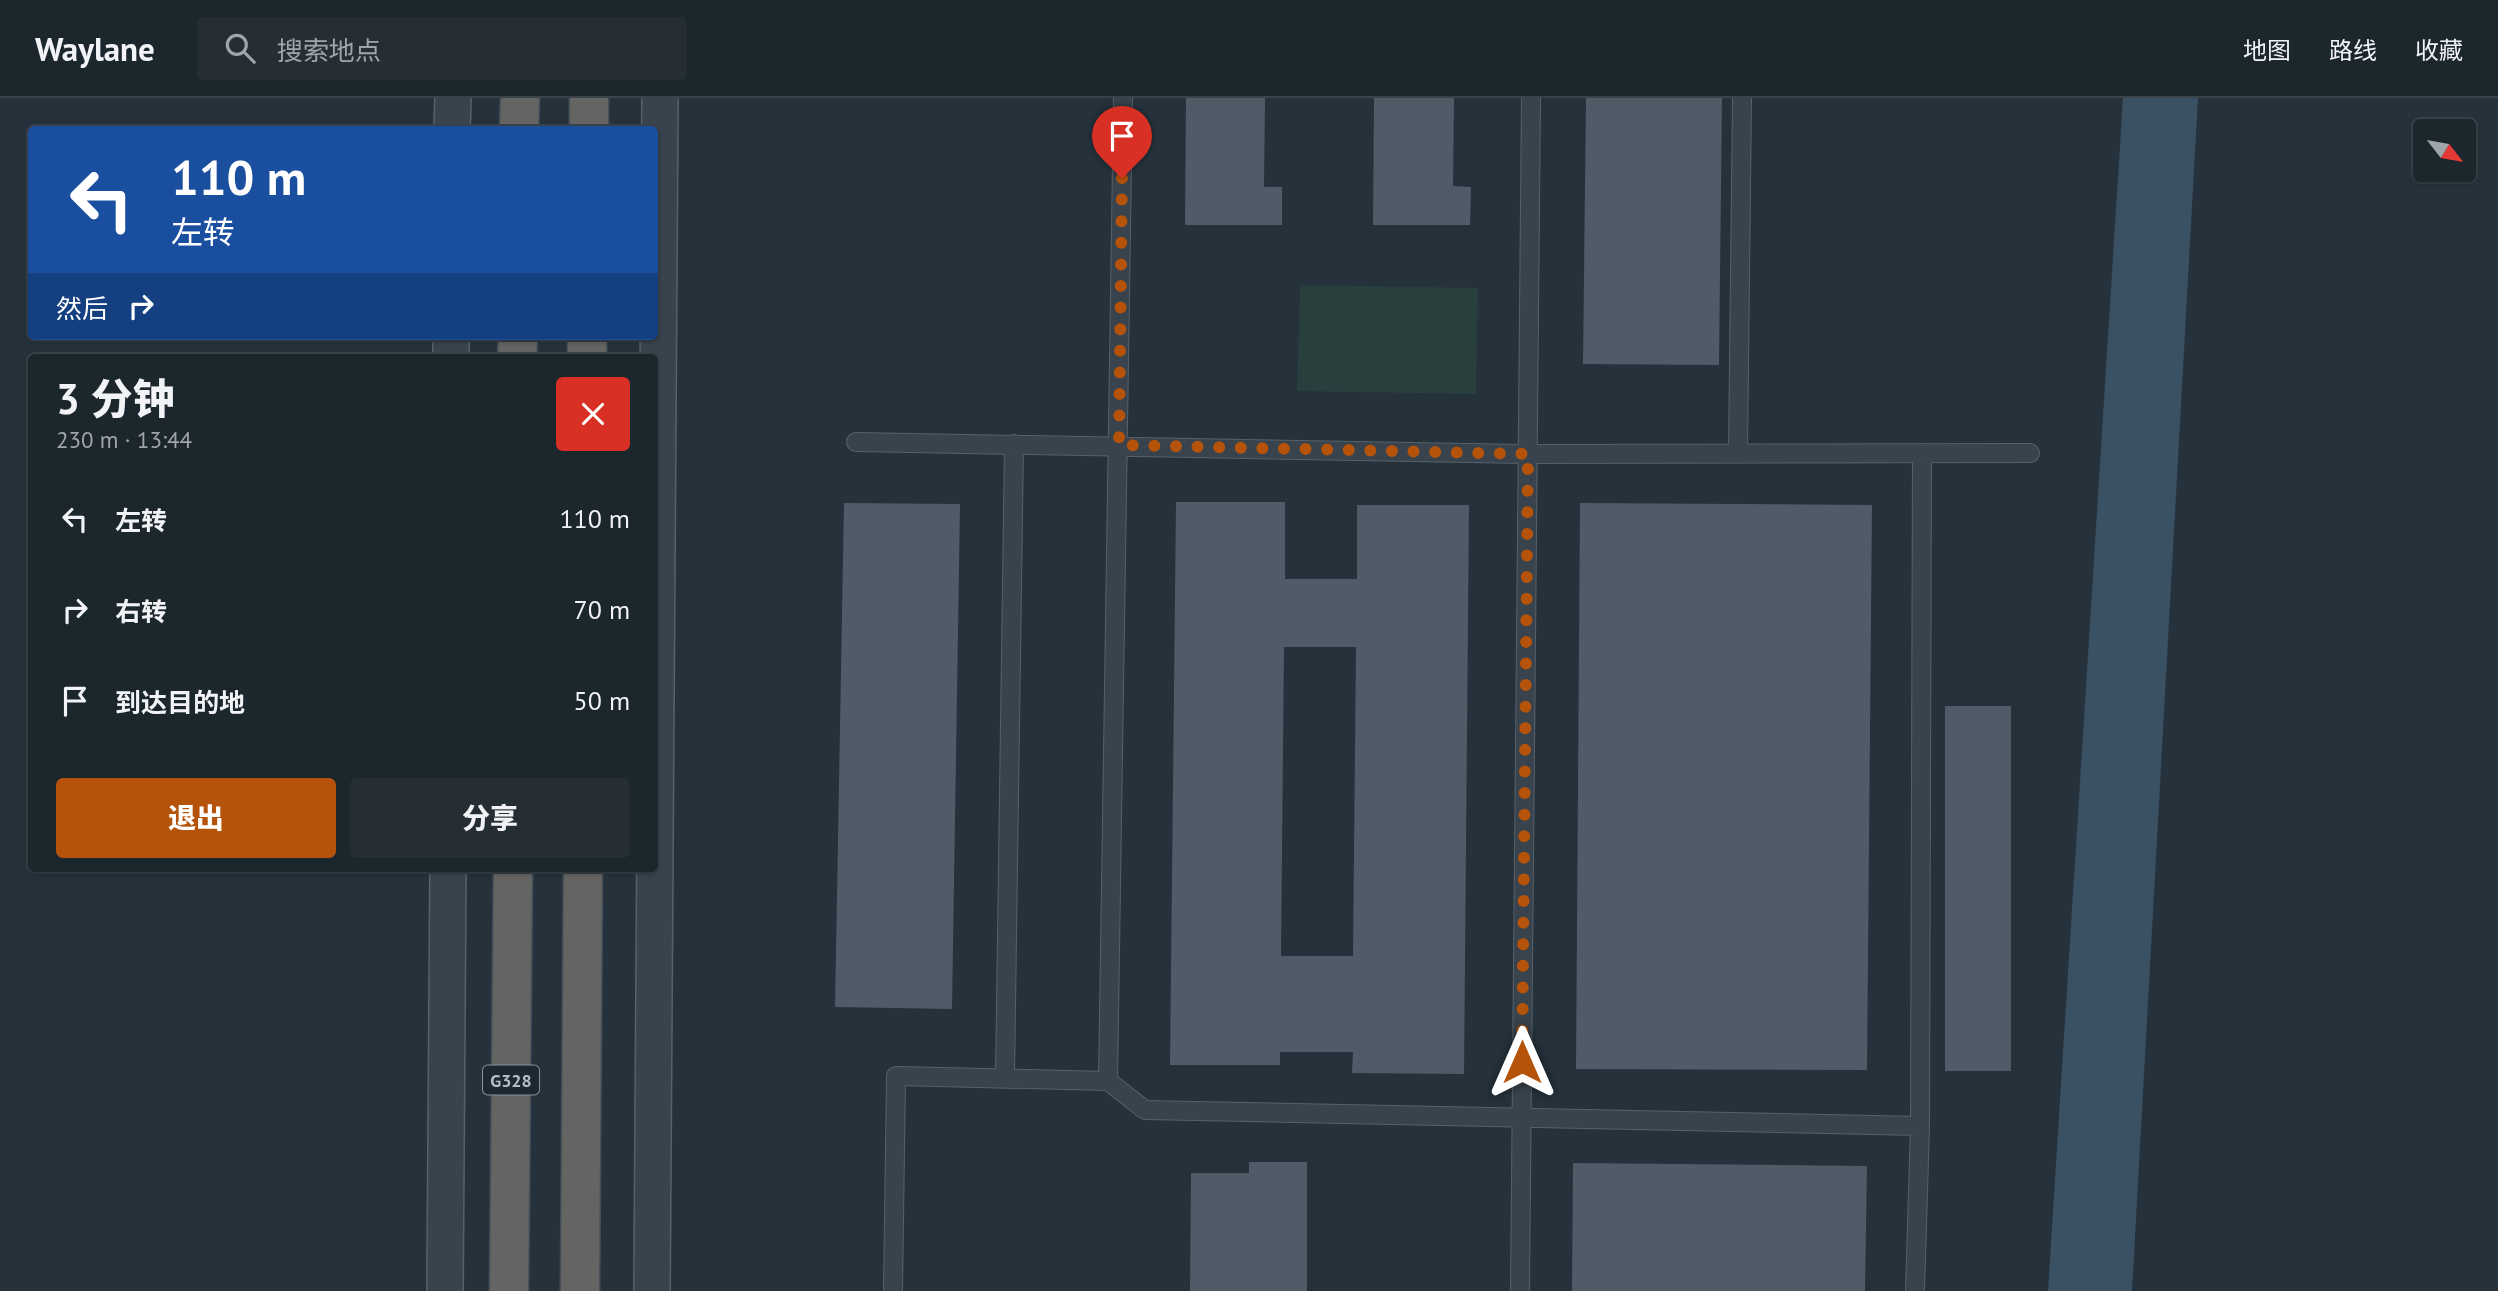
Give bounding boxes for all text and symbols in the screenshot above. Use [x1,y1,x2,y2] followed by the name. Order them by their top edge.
[197,17,687,80] search box
[35,27,155,70] text: Waylane
[221,29,259,67] icon: search
[277,34,381,67] text: 搜索地点
[2243,35,2291,66] text: 地图
[2329,35,2377,66] text: 路线
[2415,35,2463,66] text: 收藏
[1092,106,1152,178] pin
[1103,117,1141,155] icon: arrive
[2413,119,2476,182] north arrow
[2413,119,2476,182] map controls
[171,145,306,209] text: 110 m
[56,154,147,245] icon: left
[171,211,235,253] text: 左转
[122,287,160,325] icon: right
[56,292,108,325] text: 然后
[56,371,174,426] text: 3 分钟
[556,377,630,451] button: close
[56,425,192,454] text: 230 m · 13:44
[56,500,94,538] icon: left
[559,502,630,535] text: 110 m
[115,504,167,537] text: 左转
[56,591,94,629] icon: right
[574,593,630,626] text: 70 m
[115,595,167,628] text: 右转
[56,682,94,720] icon: arrive
[574,684,630,717] text: 50 m
[115,686,245,719] text: 到达目的地
[56,778,336,858] button: 退出
[350,778,630,858] button: 分享
[1485,1025,1559,1099] position arrow
[483,1065,539,1094] road number: G328

